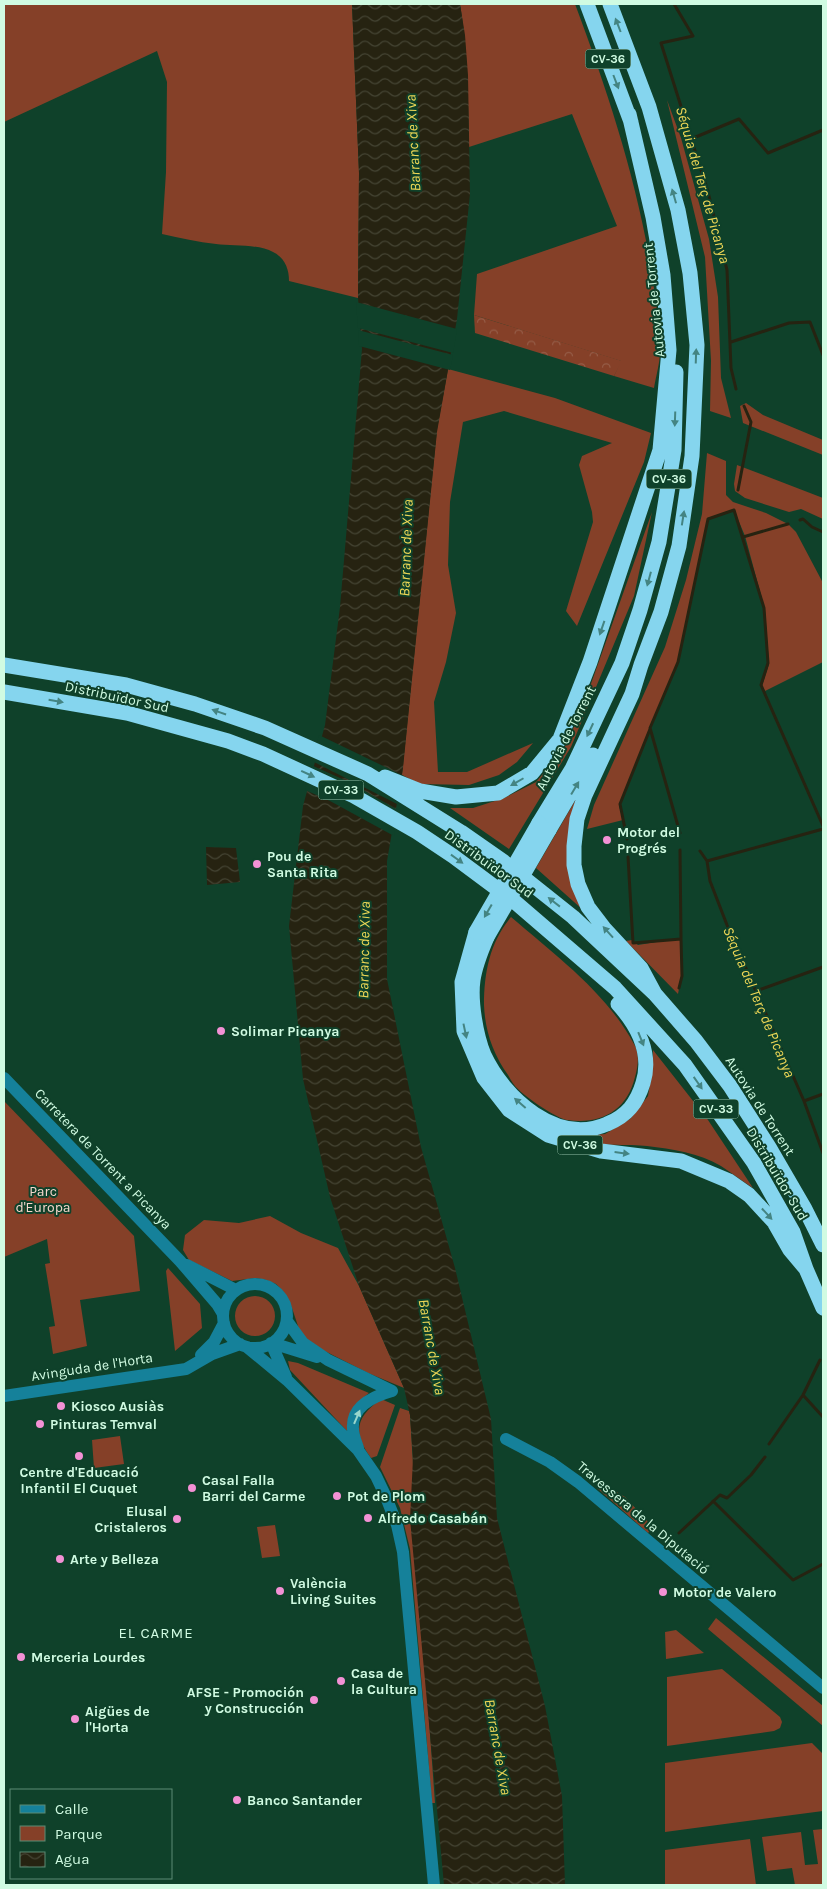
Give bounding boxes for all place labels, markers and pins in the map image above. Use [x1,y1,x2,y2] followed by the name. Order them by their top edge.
[617,824,680,857] place label: Motor del Progrés
[601,834,613,846] marker: Motor del Progrés
[267,848,337,881] place label: Pou de Santa Rita
[251,858,263,870] marker: Pou de Santa Rita
[231,1023,340,1040] place label: Solimar Picanya
[215,1025,227,1037] marker: Solimar Picanya
[71,1398,164,1415] place label: Kiosco Ausiàs
[55,1400,67,1412] marker: Kiosco Ausiàs
[50,1416,157,1433] place label: Pinturas Temval
[34,1418,46,1430] marker: Pinturas Temval
[73,1450,85,1462] marker: Centre d'Educació Infantil El Cuquet
[19,1464,139,1497] place label: Centre d'Educació Infantil El Cuquet
[202,1472,305,1505] place label: Casal Falla Barri del Carme
[186,1482,198,1494] marker: Casal Falla Barri del Carme
[347,1488,425,1505] place label: Pot de Plom
[331,1490,343,1502] marker: Pot de Plom
[94,1503,167,1536] place label: Elusal Cristaleros
[378,1510,487,1527] place label: Alfredo Casabán
[362,1512,374,1524] marker: Alfredo Casabán
[171,1513,183,1525] marker: Elusal Cristaleros
[70,1551,159,1568] place label: Arte y Belleza
[54,1553,66,1565] marker: Arte y Belleza
[290,1575,376,1608] place label: València Living Suites
[673,1584,776,1601] place label: Motor de Valero
[274,1585,286,1597] marker: València Living Suites
[657,1586,669,1598] marker: Motor de Valero
[31,1649,145,1666] place label: Merceria Lourdes
[15,1651,27,1663] marker: Merceria Lourdes
[351,1665,417,1698] place label: Casa de la Cultura
[335,1675,347,1687] marker: Casa de la Cultura
[187,1684,304,1717] place label: AFSE - Promoción y Construcción
[308,1694,320,1706] marker: AFSE - Promoción y Construcción
[85,1703,150,1736] place label: Aigües de l'Horta
[69,1713,81,1725] marker: Aigües de l'Horta
[247,1792,362,1809] place label: Banco Santander
[231,1794,243,1806] marker: Banco Santander

